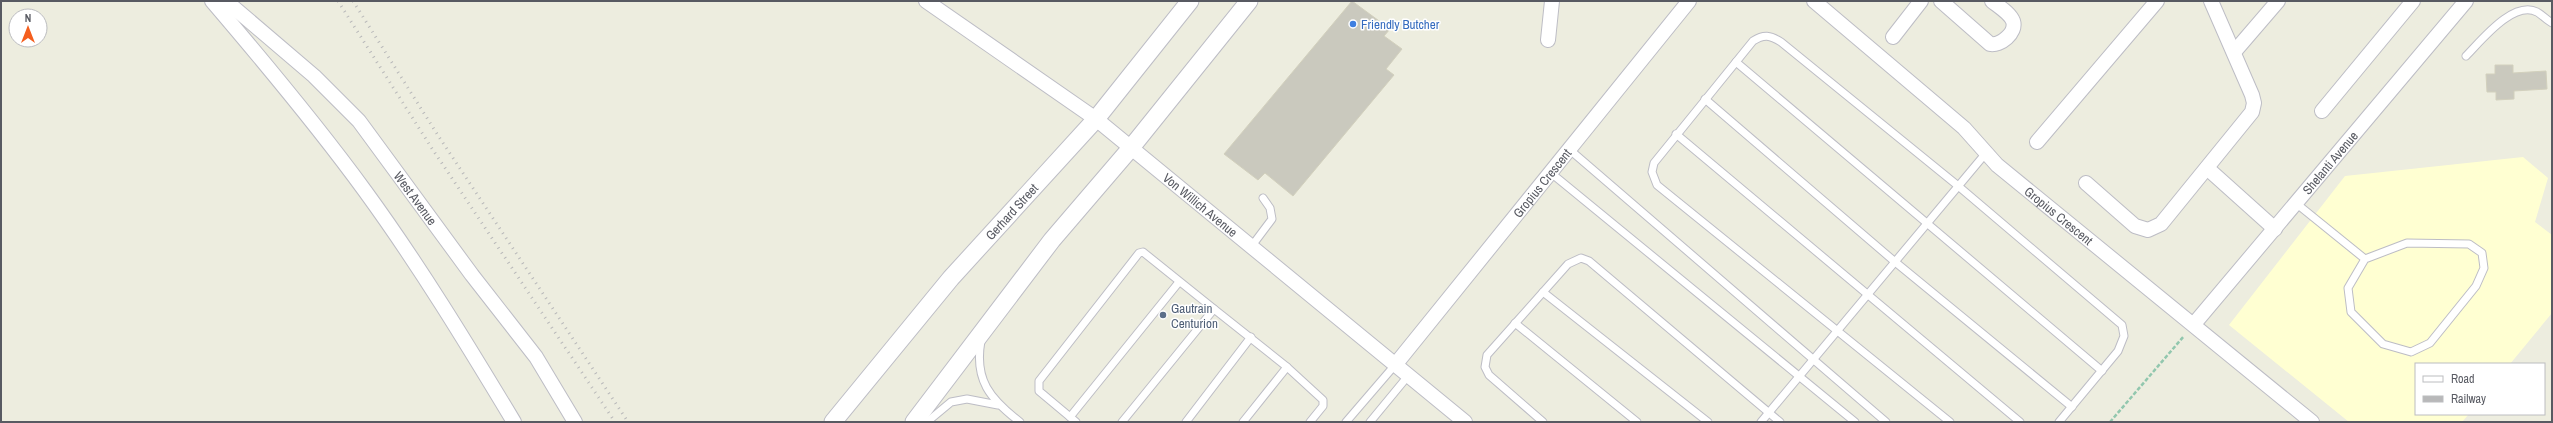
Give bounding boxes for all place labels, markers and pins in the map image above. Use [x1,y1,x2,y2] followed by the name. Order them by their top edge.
[1361,16,1440,33] place label: Friendly Butcher
[1348,19,1358,29] marker: Friendly Butcher
[1171,300,1218,332] place label: Gautrain Centurion
[1158,310,1168,320] marker: Gautrain Centurion

